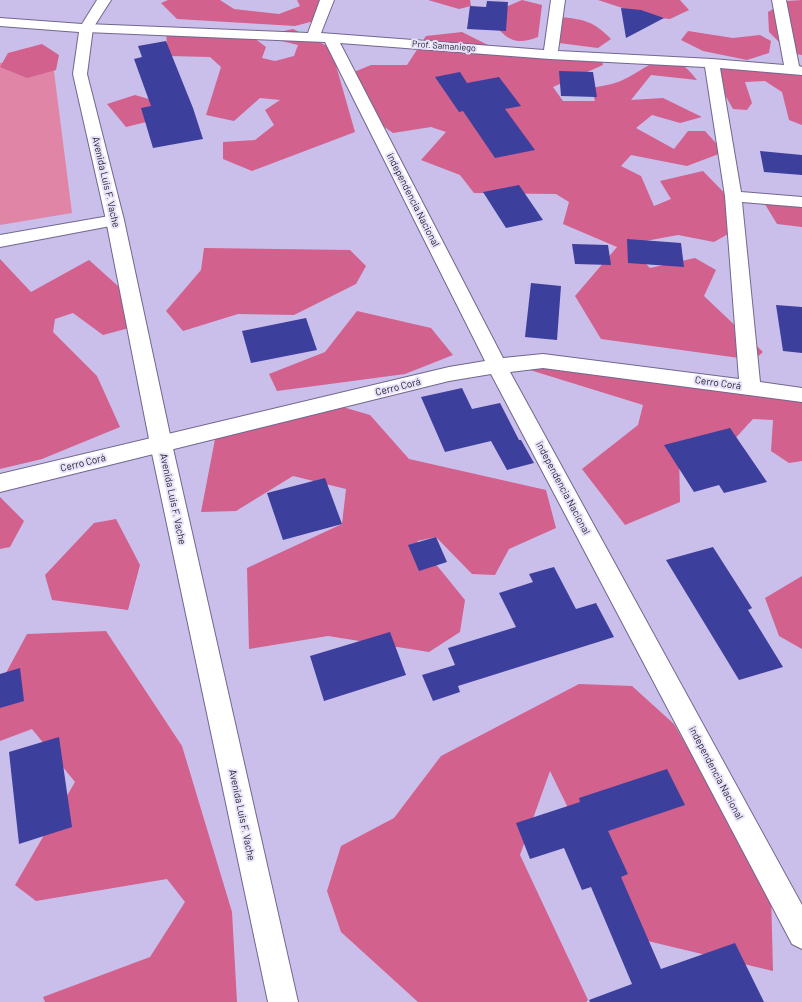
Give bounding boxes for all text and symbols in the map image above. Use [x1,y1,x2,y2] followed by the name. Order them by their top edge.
[412,38,476,54] street label: Prof. Samaniego
[90,135,122,229] street label: Avenida Luis F. Vache
[384,151,442,249] street label: independencia Nacional
[694,374,742,392] street label: Cerro Corá
[374,376,422,398] street label: Cerro Corá
[533,439,593,537] street label: independencia Nacional
[59,452,107,474] street label: Cerro Corá
[157,452,189,546] street label: Avenida Luis F. Vache
[686,724,746,822] street label: independencia Nacional
[226,768,258,862] street label: Avenida Luis F. Vache

